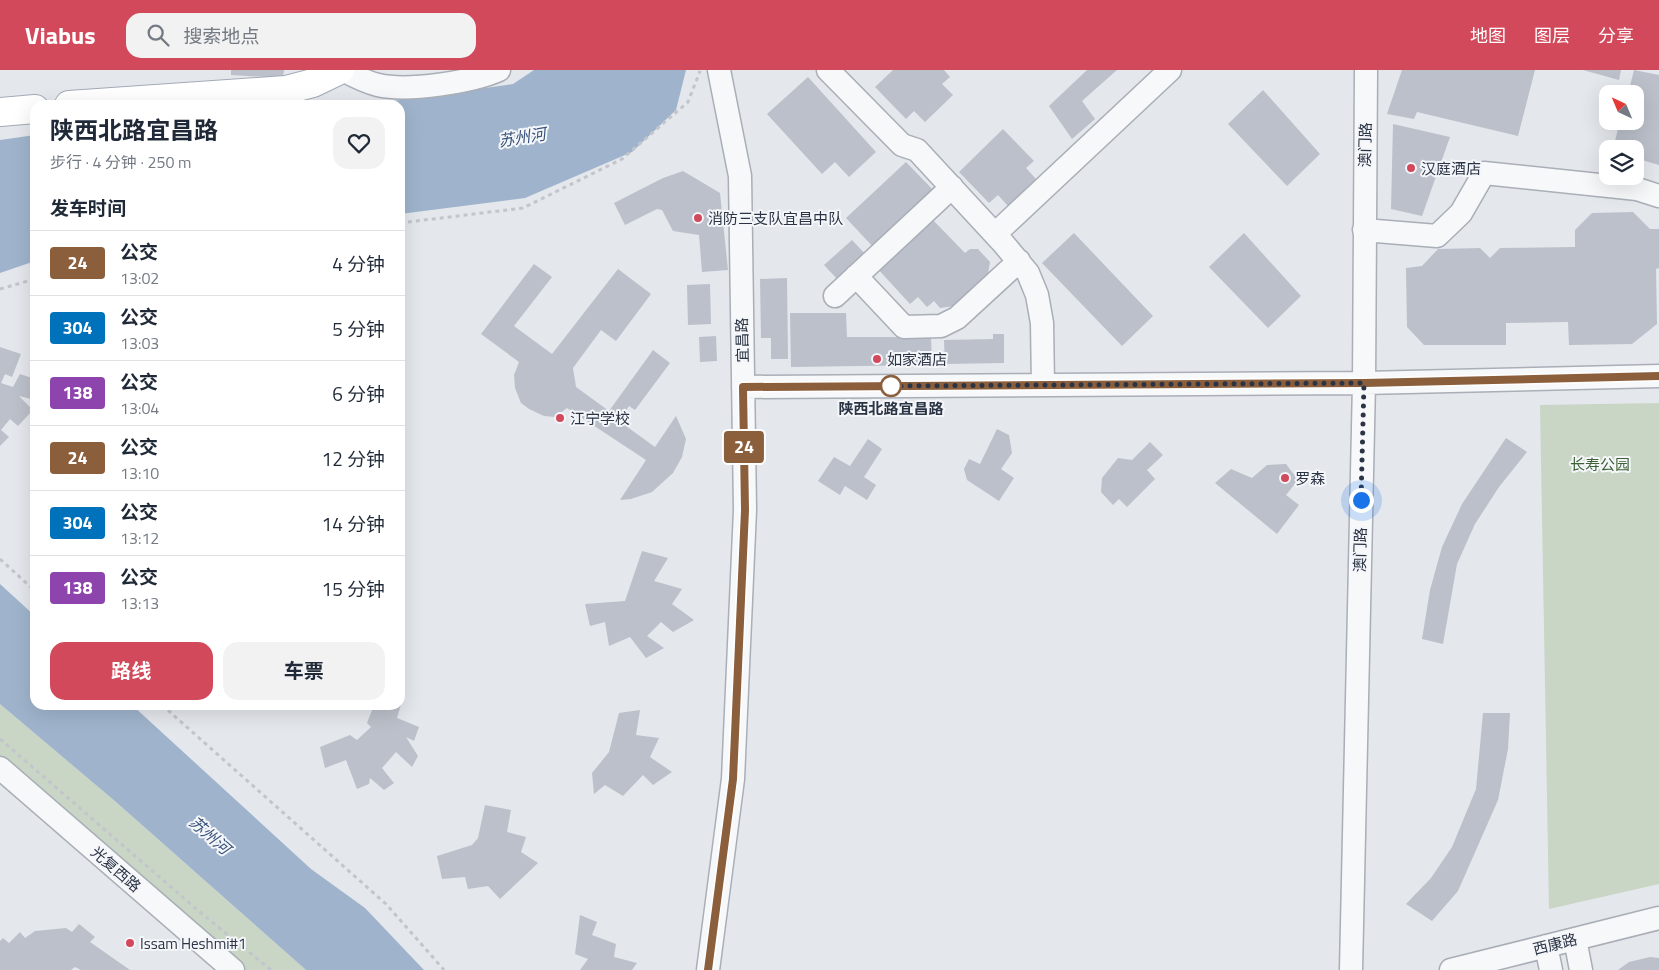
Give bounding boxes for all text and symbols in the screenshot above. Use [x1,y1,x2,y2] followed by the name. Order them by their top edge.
[126,13,476,58] search box
[25,17,96,53] text: Viabus
[144,21,172,49] icon: search
[184,21,260,50] text: 搜索地点
[1470,22,1506,49] text: 地图
[1534,22,1570,49] text: 图层
[1598,22,1634,49] text: 分享
[1599,85,1644,130] north arrow
[1599,85,1644,185] map controls
[50,112,218,148] text: 陕西北路宜昌路
[333,117,385,169] button: heart
[496,121,551,153] water label: 苏州河
[1353,122,1377,168] street label: 澳门路
[1599,140,1644,185] button: layers
[50,150,191,174] text: 步行 · 4 分钟 · 250 m
[1421,157,1481,180] place label: 汉庭酒店
[1405,162,1417,174] marker: 汉庭酒店
[50,193,126,222] text: 发车时间
[708,207,843,230] place label: 消防三支队宜昌中队
[692,212,704,224] marker: 消防三支队宜昌中队
[120,237,158,266] text: 公交
[67,249,88,276] text: 24
[332,249,385,278] text: 4 分钟
[120,266,159,290] text: 13:02
[120,302,158,331] text: 公交
[62,314,93,341] text: 304
[332,314,385,343] text: 5 分钟
[730,317,754,363] street label: 宜昌路
[120,331,159,355] text: 13:03
[887,348,947,371] place label: 如家酒店
[871,353,883,365] marker: 如家酒店
[120,367,158,396] text: 公交
[880,375,902,397] marker: 陕西北路宜昌路
[62,379,93,406] text: 138
[332,379,385,408] text: 6 分钟
[120,396,159,420] text: 13:04
[838,397,944,420] place label: 陕西北路宜昌路
[570,407,630,430] place label: 江宁学校
[554,412,566,424] marker: 江宁学校
[722,431,766,463] line badge: 24
[120,432,158,461] text: 公交
[734,433,754,460] text: 24
[67,444,88,471] text: 24
[322,444,385,473] text: 12 分钟
[1570,453,1630,476] park label: 长寿公园
[120,461,159,485] text: 13:10
[1295,467,1325,490] place label: 罗森
[1279,472,1291,484] marker: 罗森
[1349,488,1374,513] your location
[120,497,158,526] text: 公交
[62,509,93,536] text: 304
[322,509,385,538] text: 14 分钟
[120,526,159,550] text: 13:12
[1348,527,1372,573] street label: 澳门路
[120,562,158,591] text: 公交
[62,574,93,601] text: 138
[322,574,385,603] text: 15 分钟
[120,591,159,615] text: 13:13
[50,642,213,700] button: 路线
[223,642,385,700] button: 车票
[184,810,238,862] water label: 苏州河
[86,841,146,897] street label: 光复西路
[1530,927,1580,961] street label: 西康路
[140,932,246,955] place label: Issam Heshmi#1
[124,937,136,949] marker: Issam Heshmi#1

